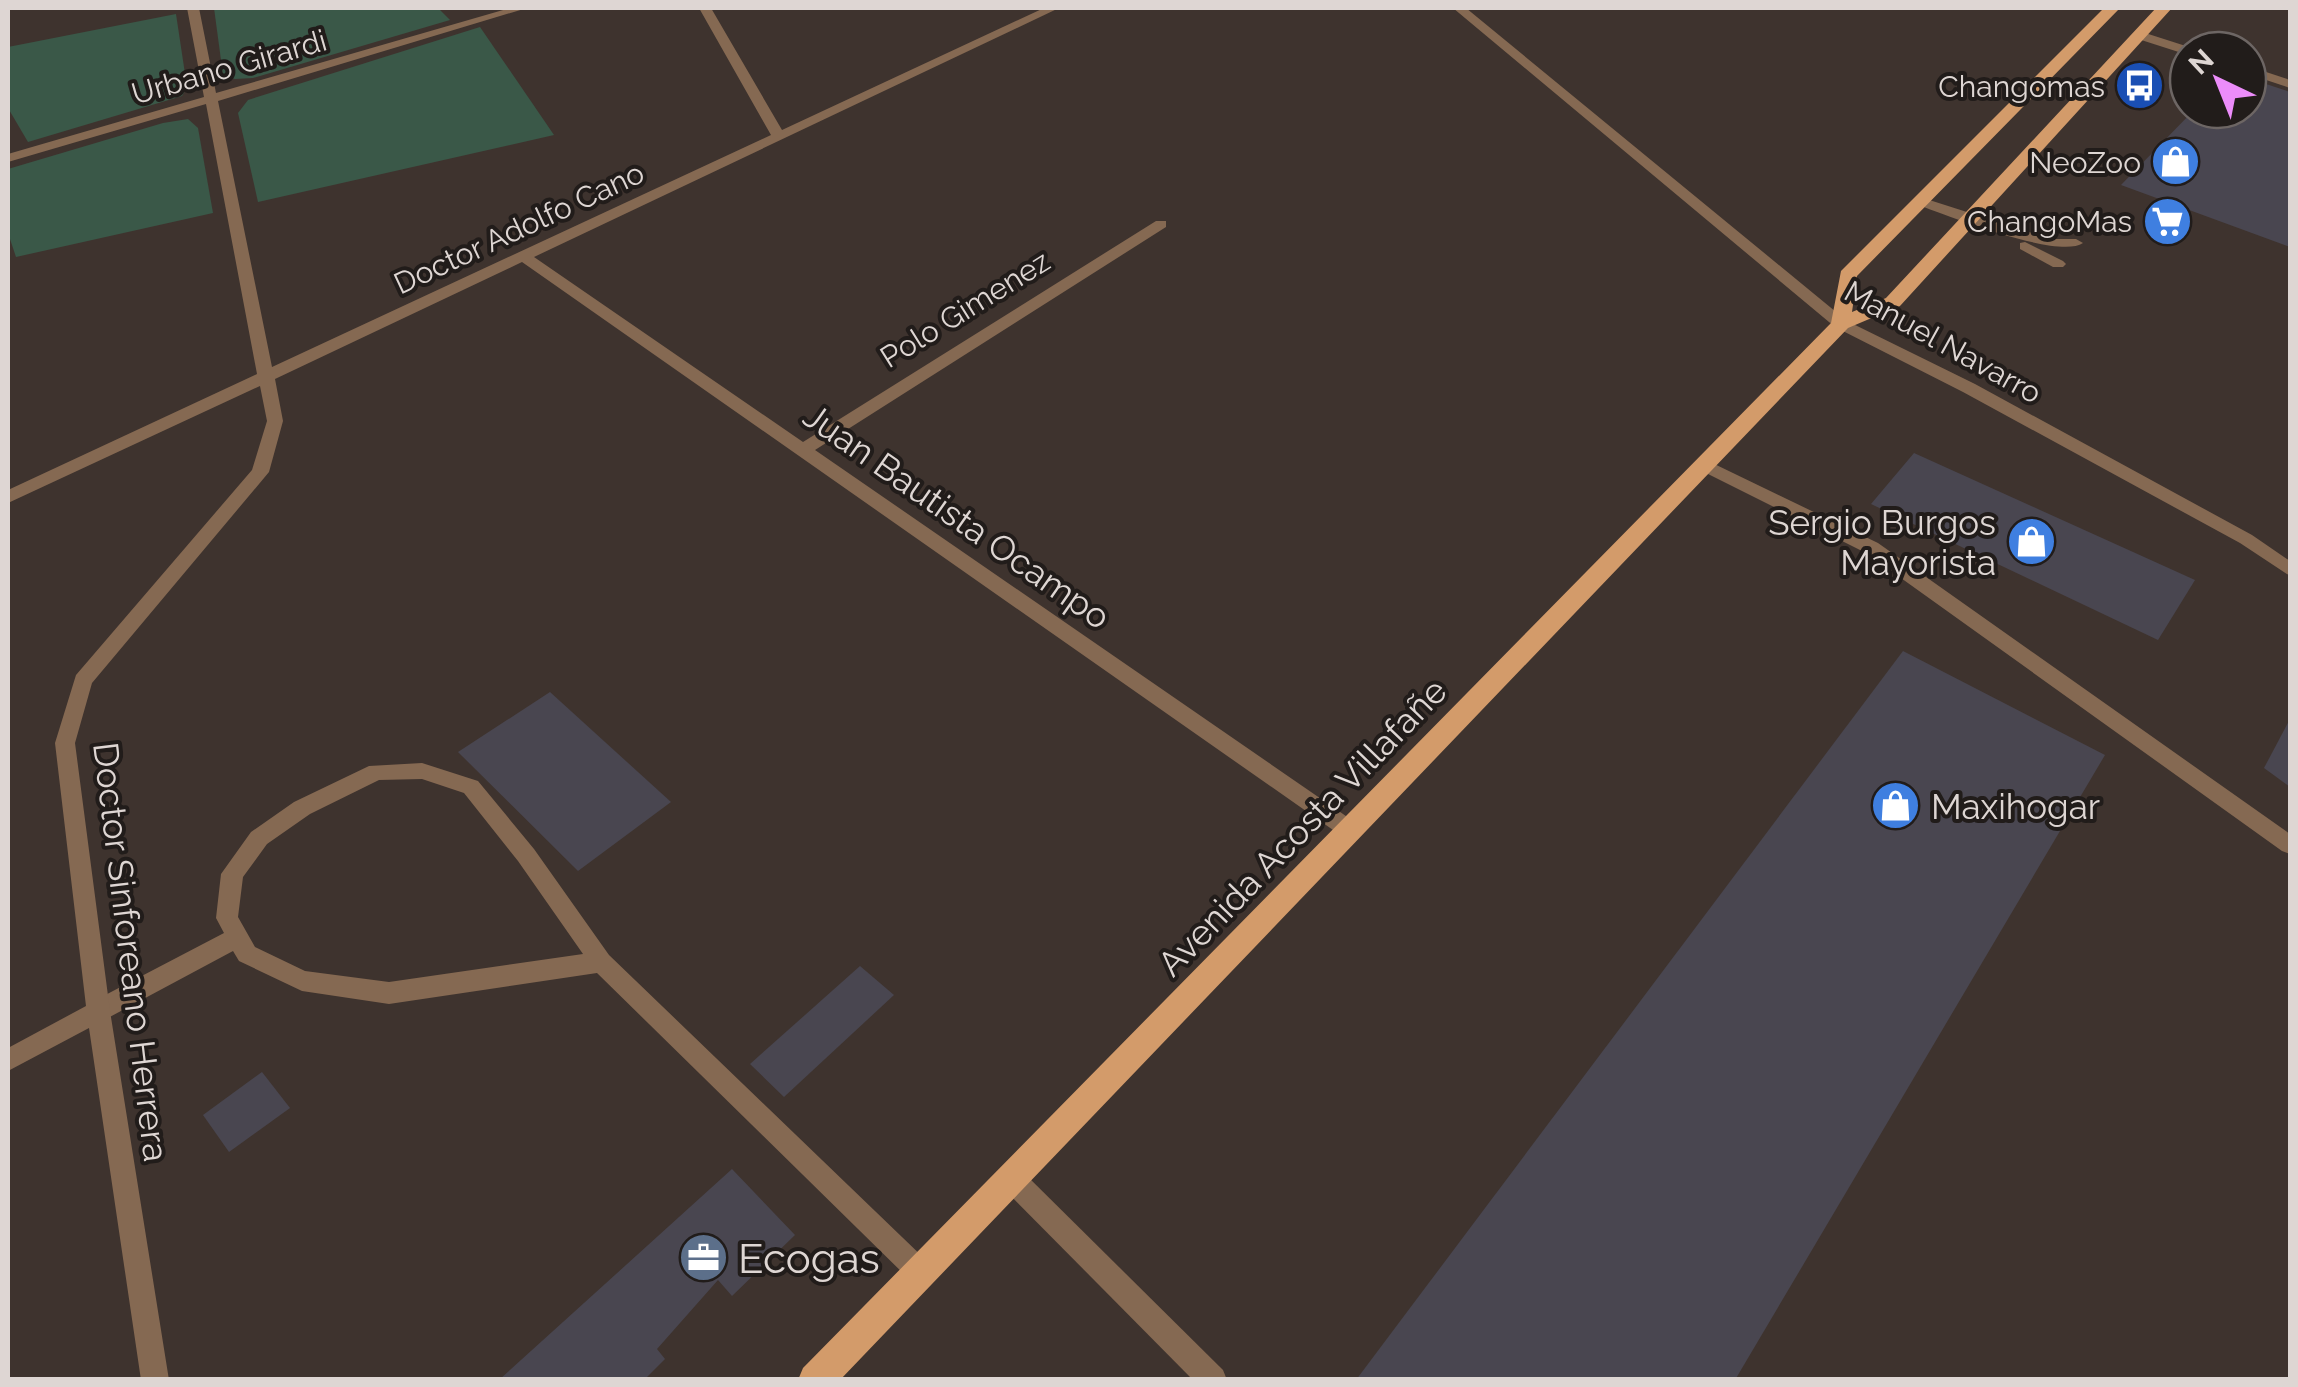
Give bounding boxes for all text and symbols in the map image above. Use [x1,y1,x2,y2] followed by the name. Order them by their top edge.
[128,22,330,112] street label: Urbano Girardi
[2168,30,2268,130] north arrow
[2182,43,2220,81] text: N
[2114,60,2166,112] bus stop icon: Changomas
[1938,69,2105,104] place label: Changomas
[2150,136,2202,188] shop icon: NeoZoo
[2029,145,2141,180] place label: NeoZoo
[389,155,649,301] street label: Doctor Adolfo Cano
[2141,195,2193,247] supermarket icon: ChangoMas
[1967,204,2132,239] place label: ChangoMas
[874,243,1056,375] street label: Polo Gimenez
[1838,273,2048,411] street label: Manuel Navarro
[796,395,1118,637] street label: Juan Bautista Ocampo
[1768,502,1996,583] place label: Sergio Burgos Mayorista
[2005,516,2057,568] shop icon: Sergio Burgos Mayorista
[1149,670,1455,984] street label: Avenida Acosta Villafañe
[85,740,177,1164] street label: Doctor Sinforeano Herrera
[1870,780,1922,832] shop icon: Maxihogar
[1931,786,2100,827] place label: Maxihogar
[677,1232,729,1284] office icon: Ecogas
[738,1234,880,1283] place label: Ecogas

